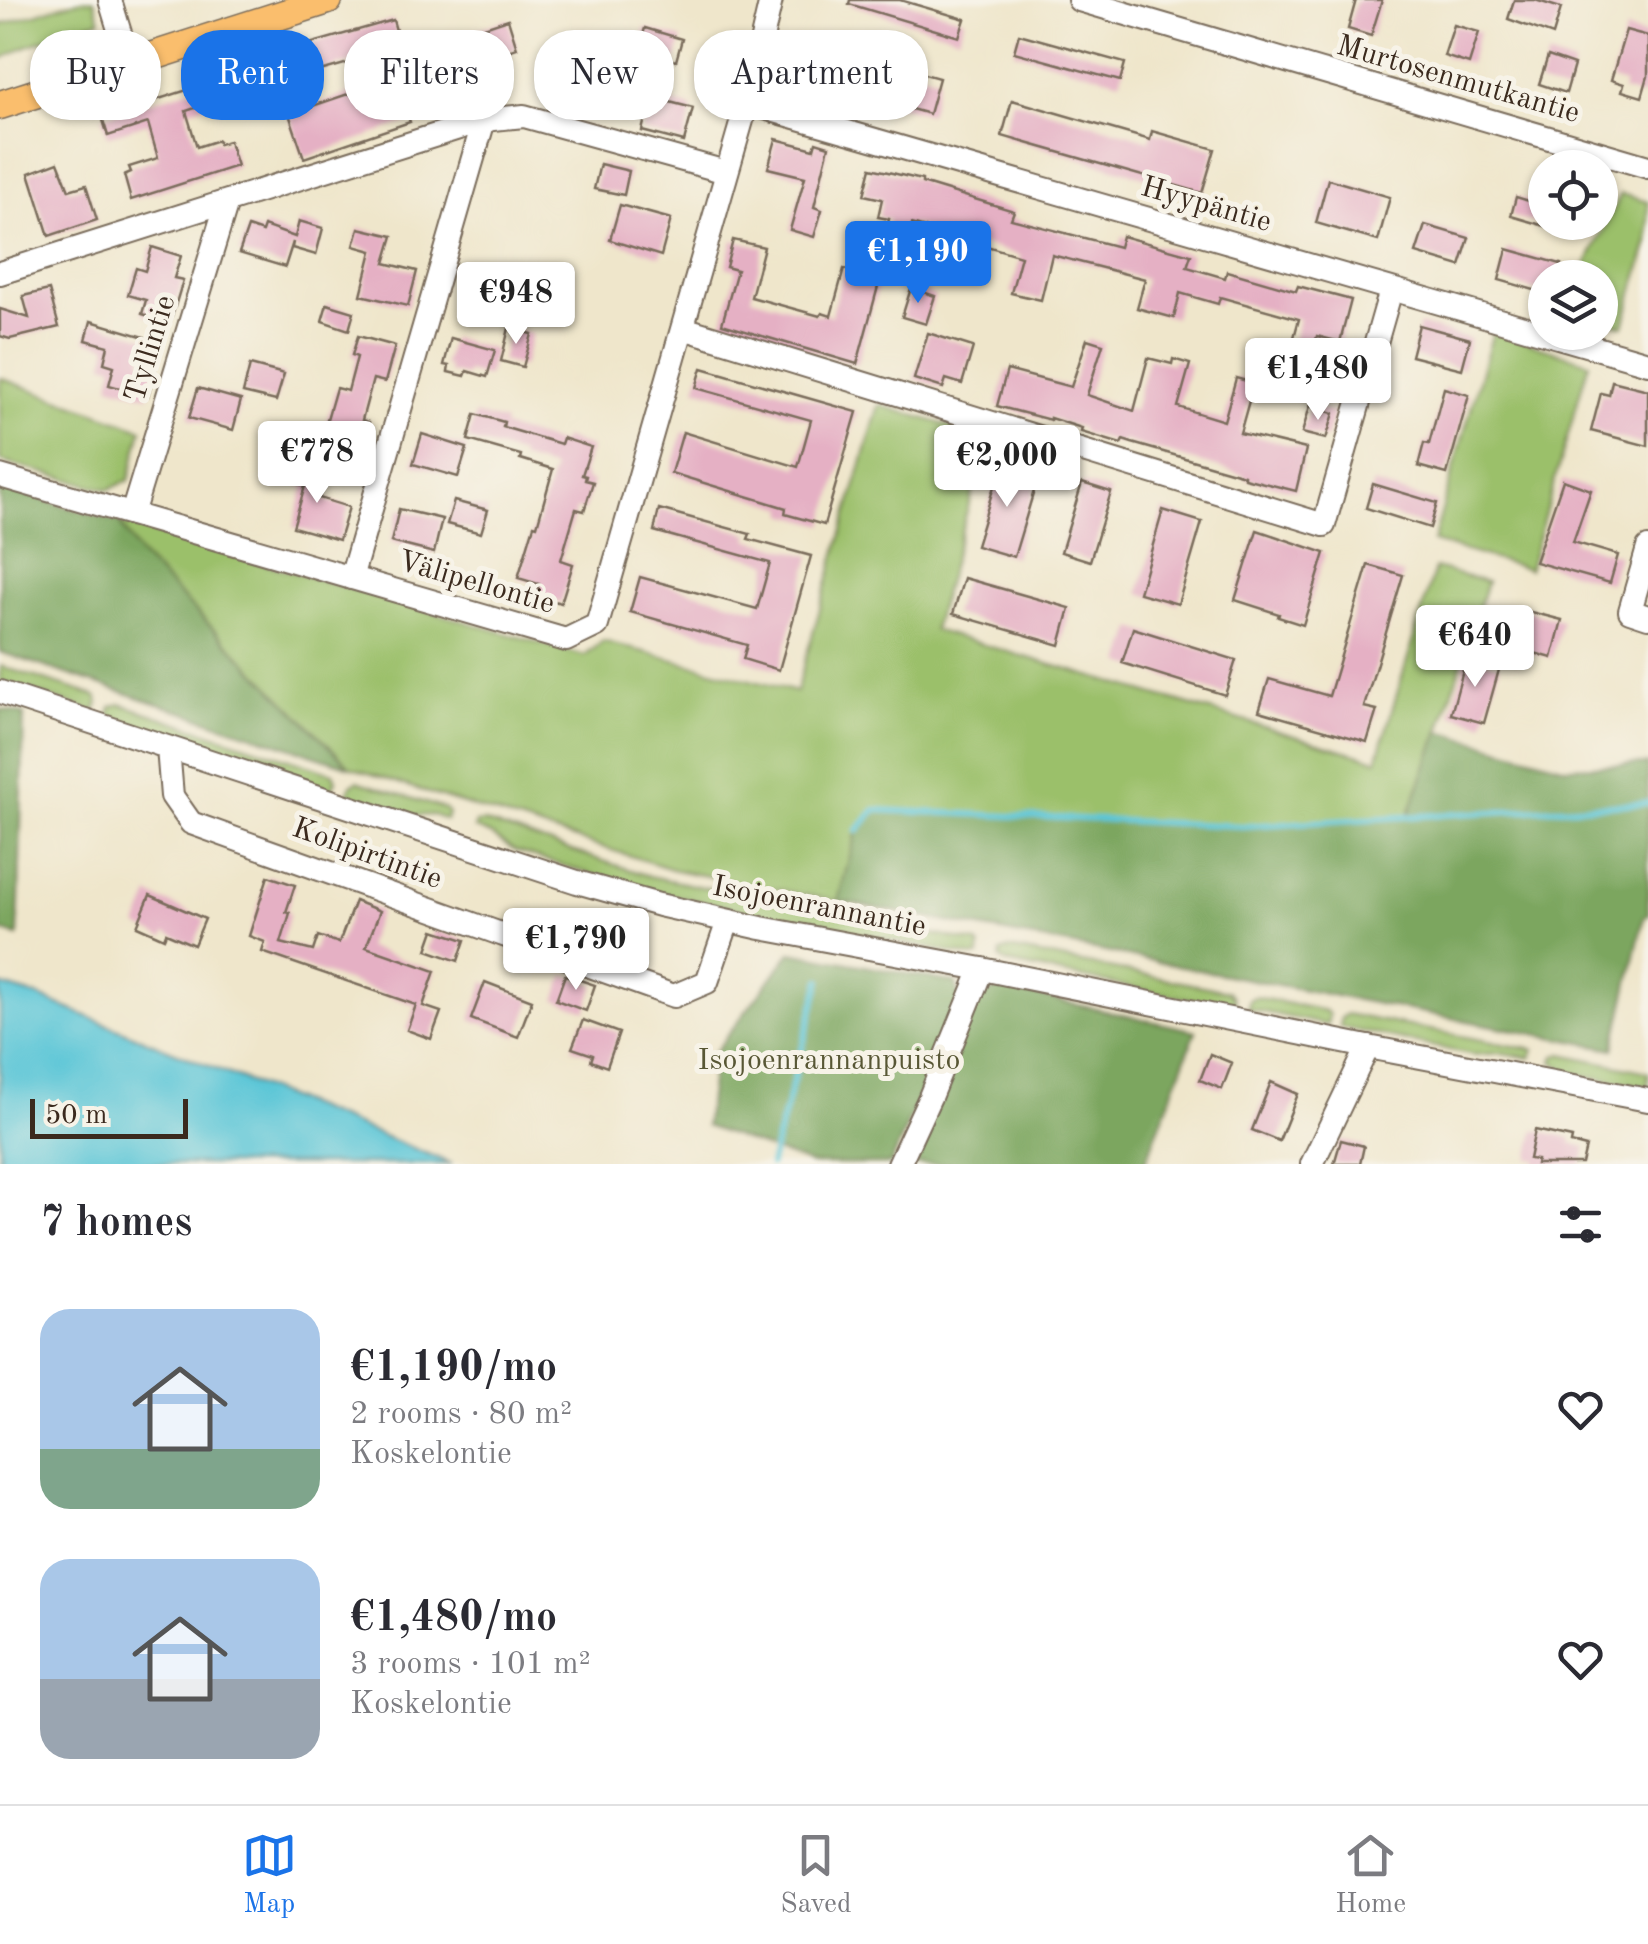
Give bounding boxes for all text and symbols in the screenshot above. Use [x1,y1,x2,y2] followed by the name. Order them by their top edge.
[30,30,161,120] chip: Buy
[181,30,324,120] chip: Rent
[344,30,514,120] chip: Filters
[534,30,674,120] chip: New
[694,30,928,120] chip: Apartment
[1333,31,1583,129] street label: Murtosenmutkantie
[1528,150,1618,350] map controls
[1528,150,1618,240] button: locate
[1137,172,1275,238] street label: Hyypäntie
[837,221,999,306] pin: €1,190
[867,237,969,269] text: €1,190
[1528,260,1618,350] button: layers
[457,262,575,347] pin: €948
[479,278,553,310] text: €948
[121,292,181,406] street label: Tyllintie
[1237,338,1399,423] pin: €1,480
[1267,354,1369,386] text: €1,480
[258,421,376,506] pin: €778
[926,425,1088,510] pin: €2,000
[280,437,354,469] text: €778
[956,441,1058,473] text: €2,000
[394,546,558,620] street label: Välipellontie
[1416,605,1534,690] pin: €640
[1438,621,1512,653] text: €640
[288,813,446,895] street label: Kolipirtintie
[710,872,928,942] street label: Isojoenrannantie
[495,908,657,993] pin: €1,790
[525,924,627,956] text: €1,790
[698,1046,960,1076] park label: Isojoenrannanpuisto
[30,1094,188,1138] scale bar
[45,1102,108,1130] text: 50 m
[1553,1197,1608,1252] icon: filters
[40,1203,192,1245] text: 7 homes
[350,1348,557,1390] text: €1,190/mo
[120,1349,240,1469] icon: home
[1553,1382,1608,1437] icon: heart
[350,1399,572,1431] text: 2 rooms · 80 m²
[350,1439,512,1471] text: Koskelontie
[350,1598,557,1640] text: €1,480/mo
[120,1599,240,1719] icon: home
[1553,1632,1608,1687] icon: heart
[350,1649,591,1681] text: 3 rooms · 101 m²
[350,1689,512,1721] text: Koskelontie
[242,1828,297,1923] tab: Map
[780,1828,852,1923] tab: Saved
[1335,1828,1406,1923] tab: Home

